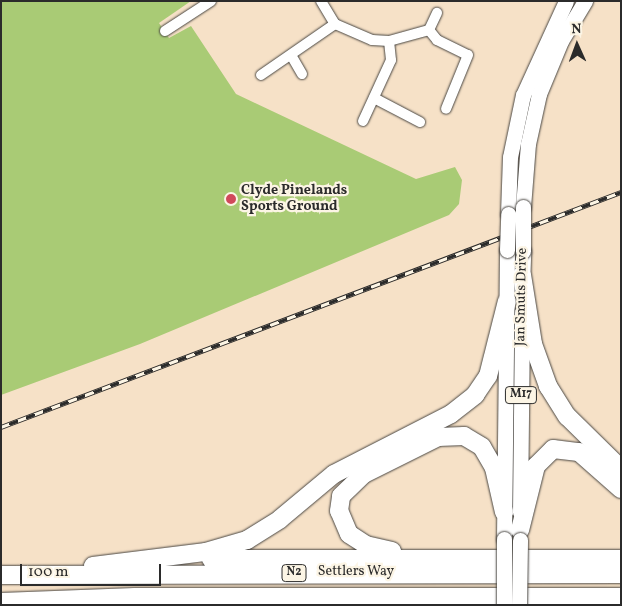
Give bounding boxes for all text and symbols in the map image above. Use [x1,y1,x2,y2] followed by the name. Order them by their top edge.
[552,20,602,70] north arrow
[571,20,582,39] text: N
[241,183,347,216] place label: Clyde Pinelands Sports Ground
[225,193,237,205] marker: Clyde Pinelands Sports Ground
[513,248,531,346] street label: Jan Smuts Drive
[505,386,537,404] road number: M17
[22,554,164,586] scale bar
[28,562,68,583] text: 100 m
[282,564,306,582] road number: N2
[318,564,394,580] street label: Settlers Way

